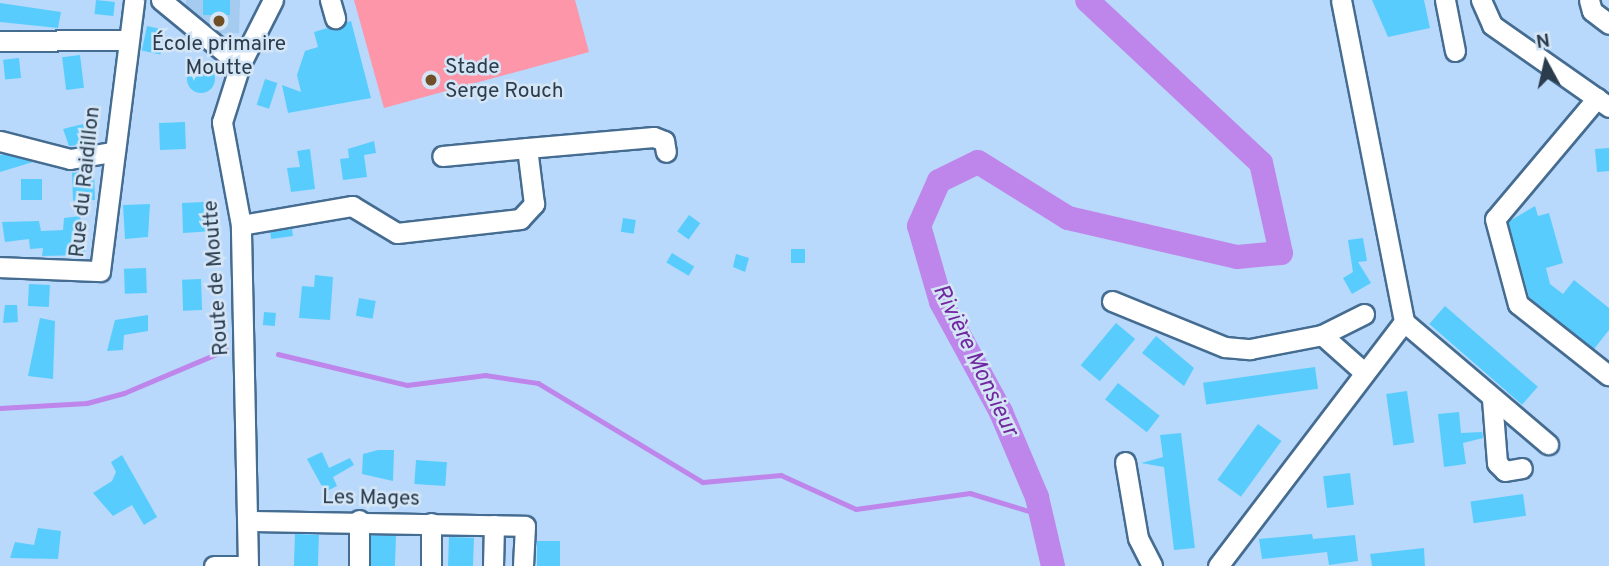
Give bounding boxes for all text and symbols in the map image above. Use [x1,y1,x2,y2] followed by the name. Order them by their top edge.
[211,13,227,29] marker: École primaire Moutte
[1511,28,1581,98] north arrow
[1535,29,1552,55] text: N
[152,32,286,82] place label: École primaire Moutte
[445,55,564,105] place label: Stade Serge Rouch
[423,72,439,88] marker: Stade Serge Rouch
[66,105,106,259] street label: Rue du Raidillon
[199,199,235,357] street label: Route de Moutte
[925,280,1023,442] water label: Rivière Monsieur
[322,486,420,512] street label: Les Mages

